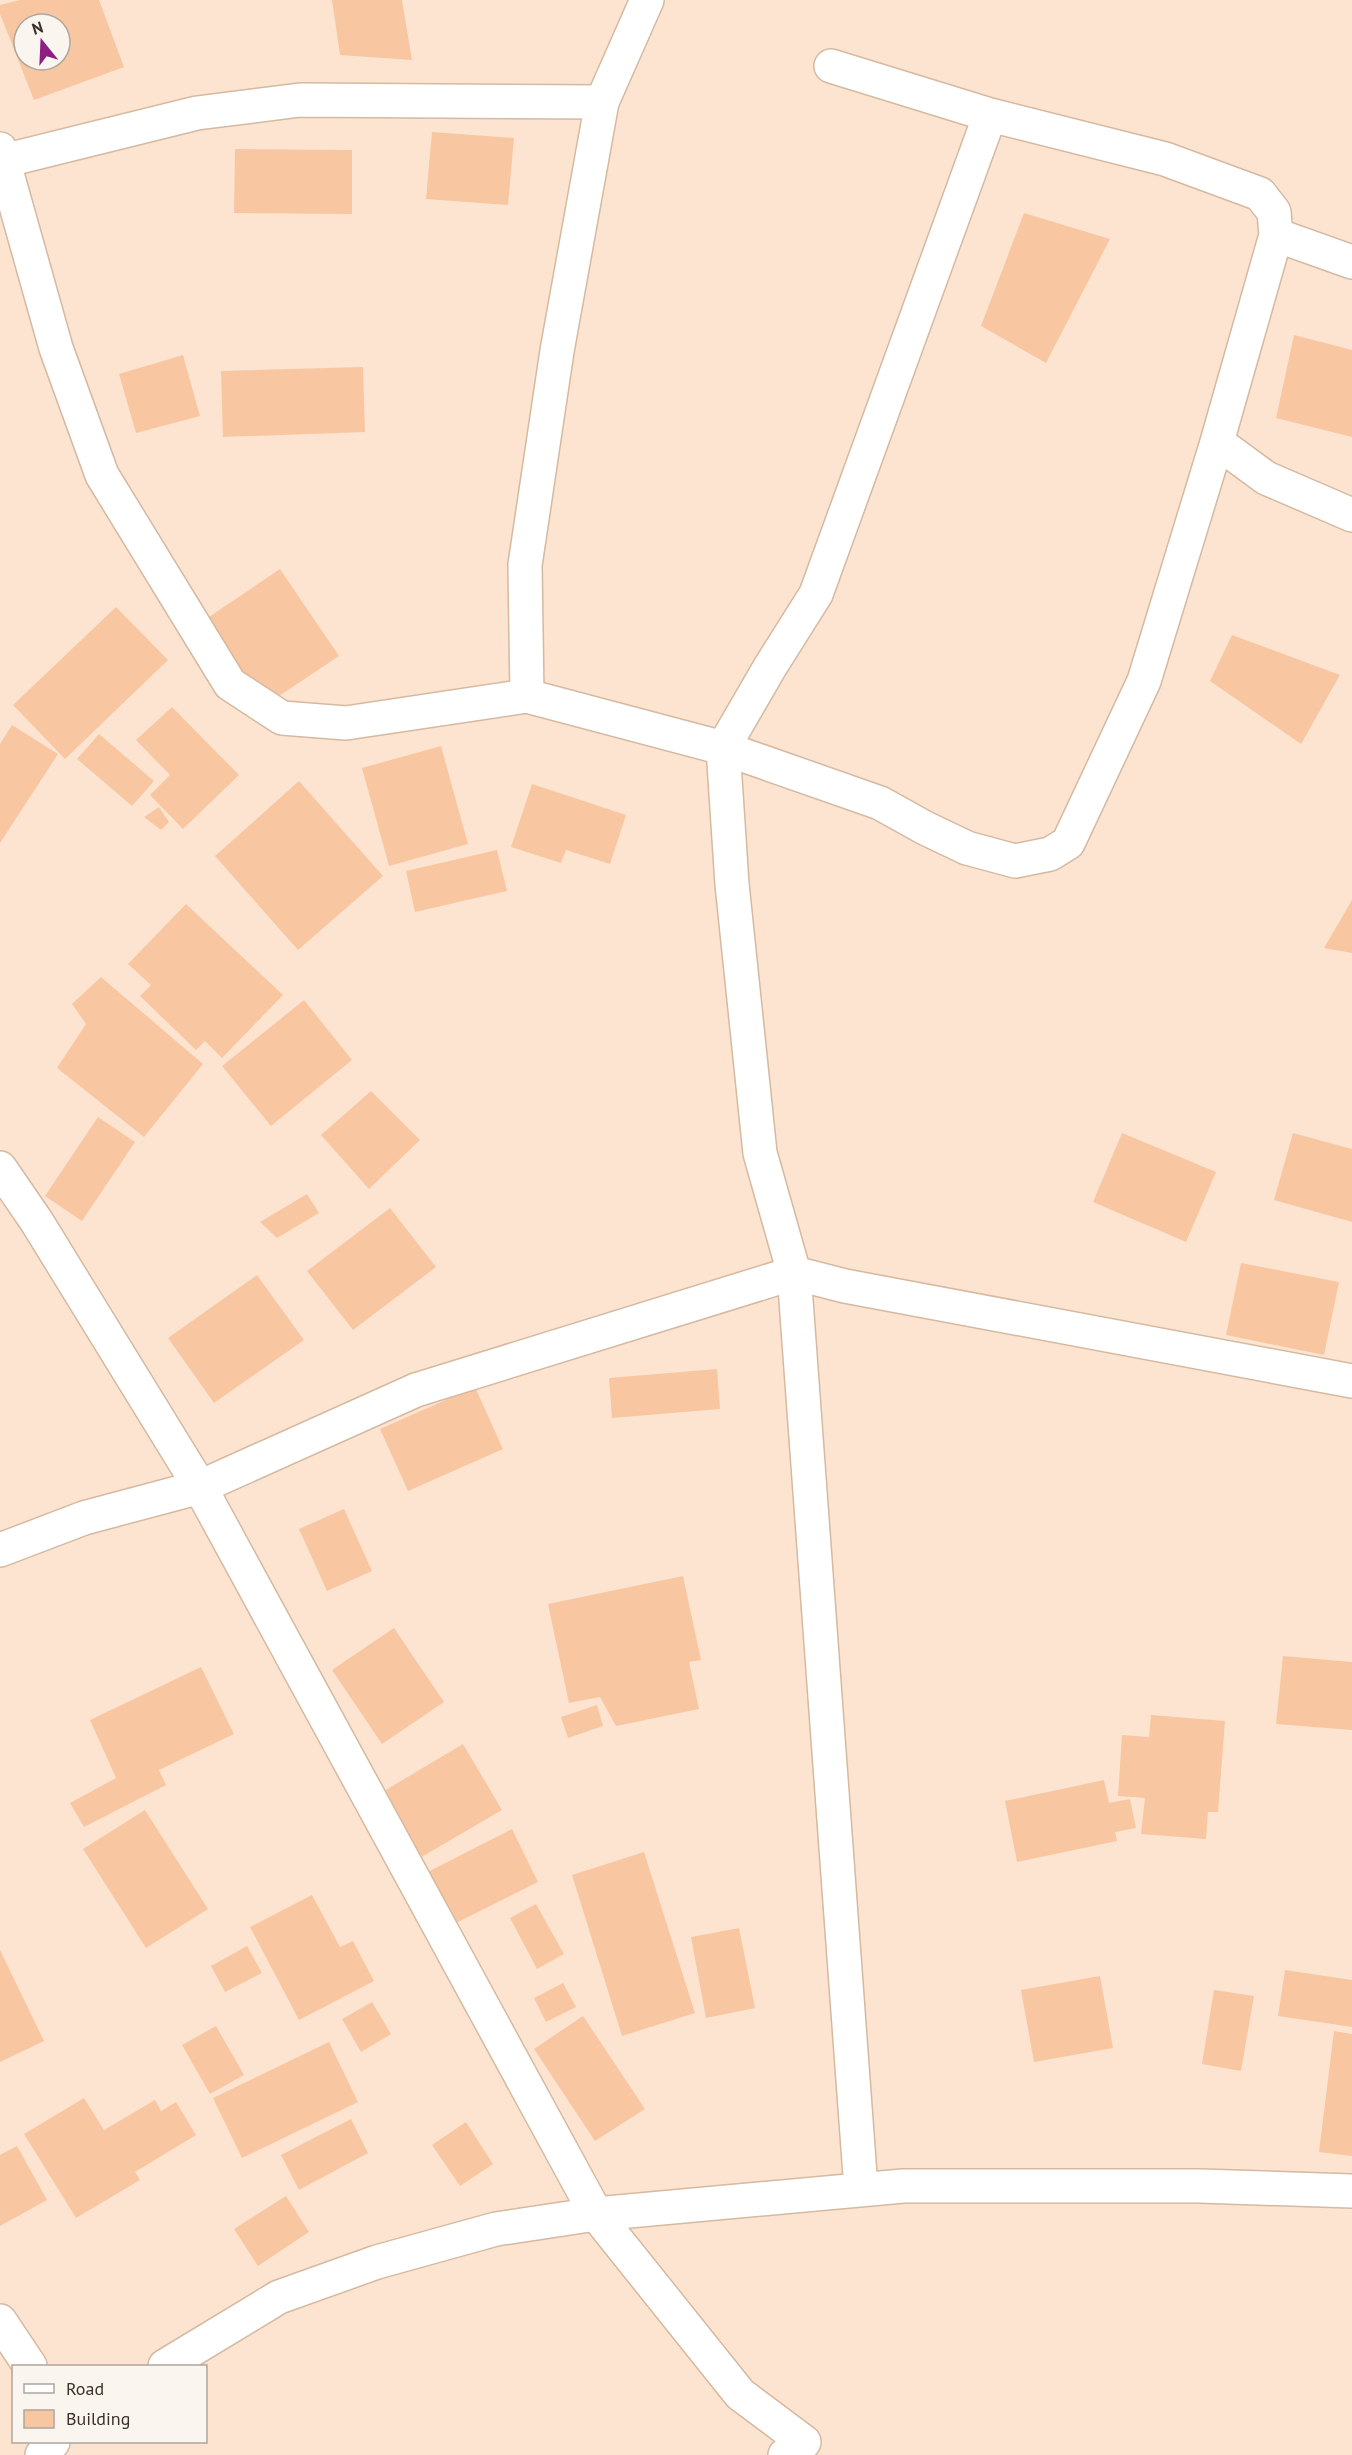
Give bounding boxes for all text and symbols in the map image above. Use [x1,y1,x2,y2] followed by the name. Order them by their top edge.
[12,12,72,72] north arrow
[29,17,45,39] text: N
[12,2365,207,2443] legend
[66,2377,104,2400] text: Road
[66,2407,130,2430] text: Building

